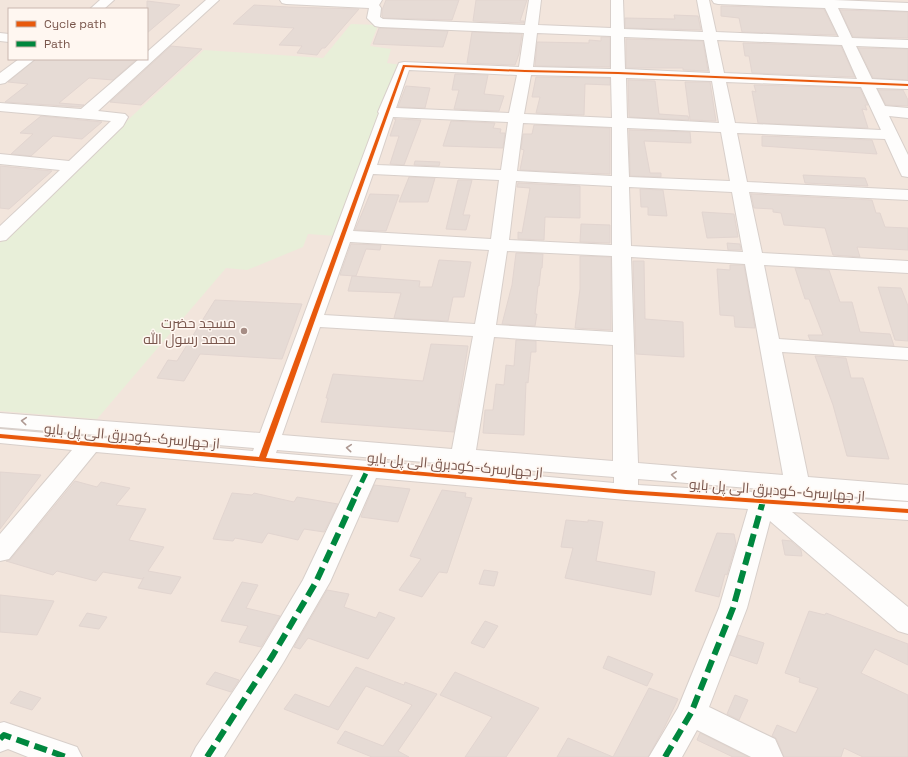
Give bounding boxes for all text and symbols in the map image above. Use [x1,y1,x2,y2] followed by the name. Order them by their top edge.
[8,8,148,60] legend
[44,16,106,32] text: Cycle path
[44,36,70,52] text: Path
[143,314,236,348] place label: مسجد حضرت محمد رسول الله
[239,326,249,336] marker: مسجد حضرت محمد رسول الله
[21,417,27,426] one-way arrow
[43,419,221,454] street label: از جهارسرک-کودبرق الی پل بایو
[346,444,352,453] one-way arrow
[366,448,544,483] street label: از جهارسرک-کودبرق الی پل بایو
[671,470,677,479] one-way arrow
[688,475,866,506] street label: از جهارسرک-کودبرق الی پل بایو

